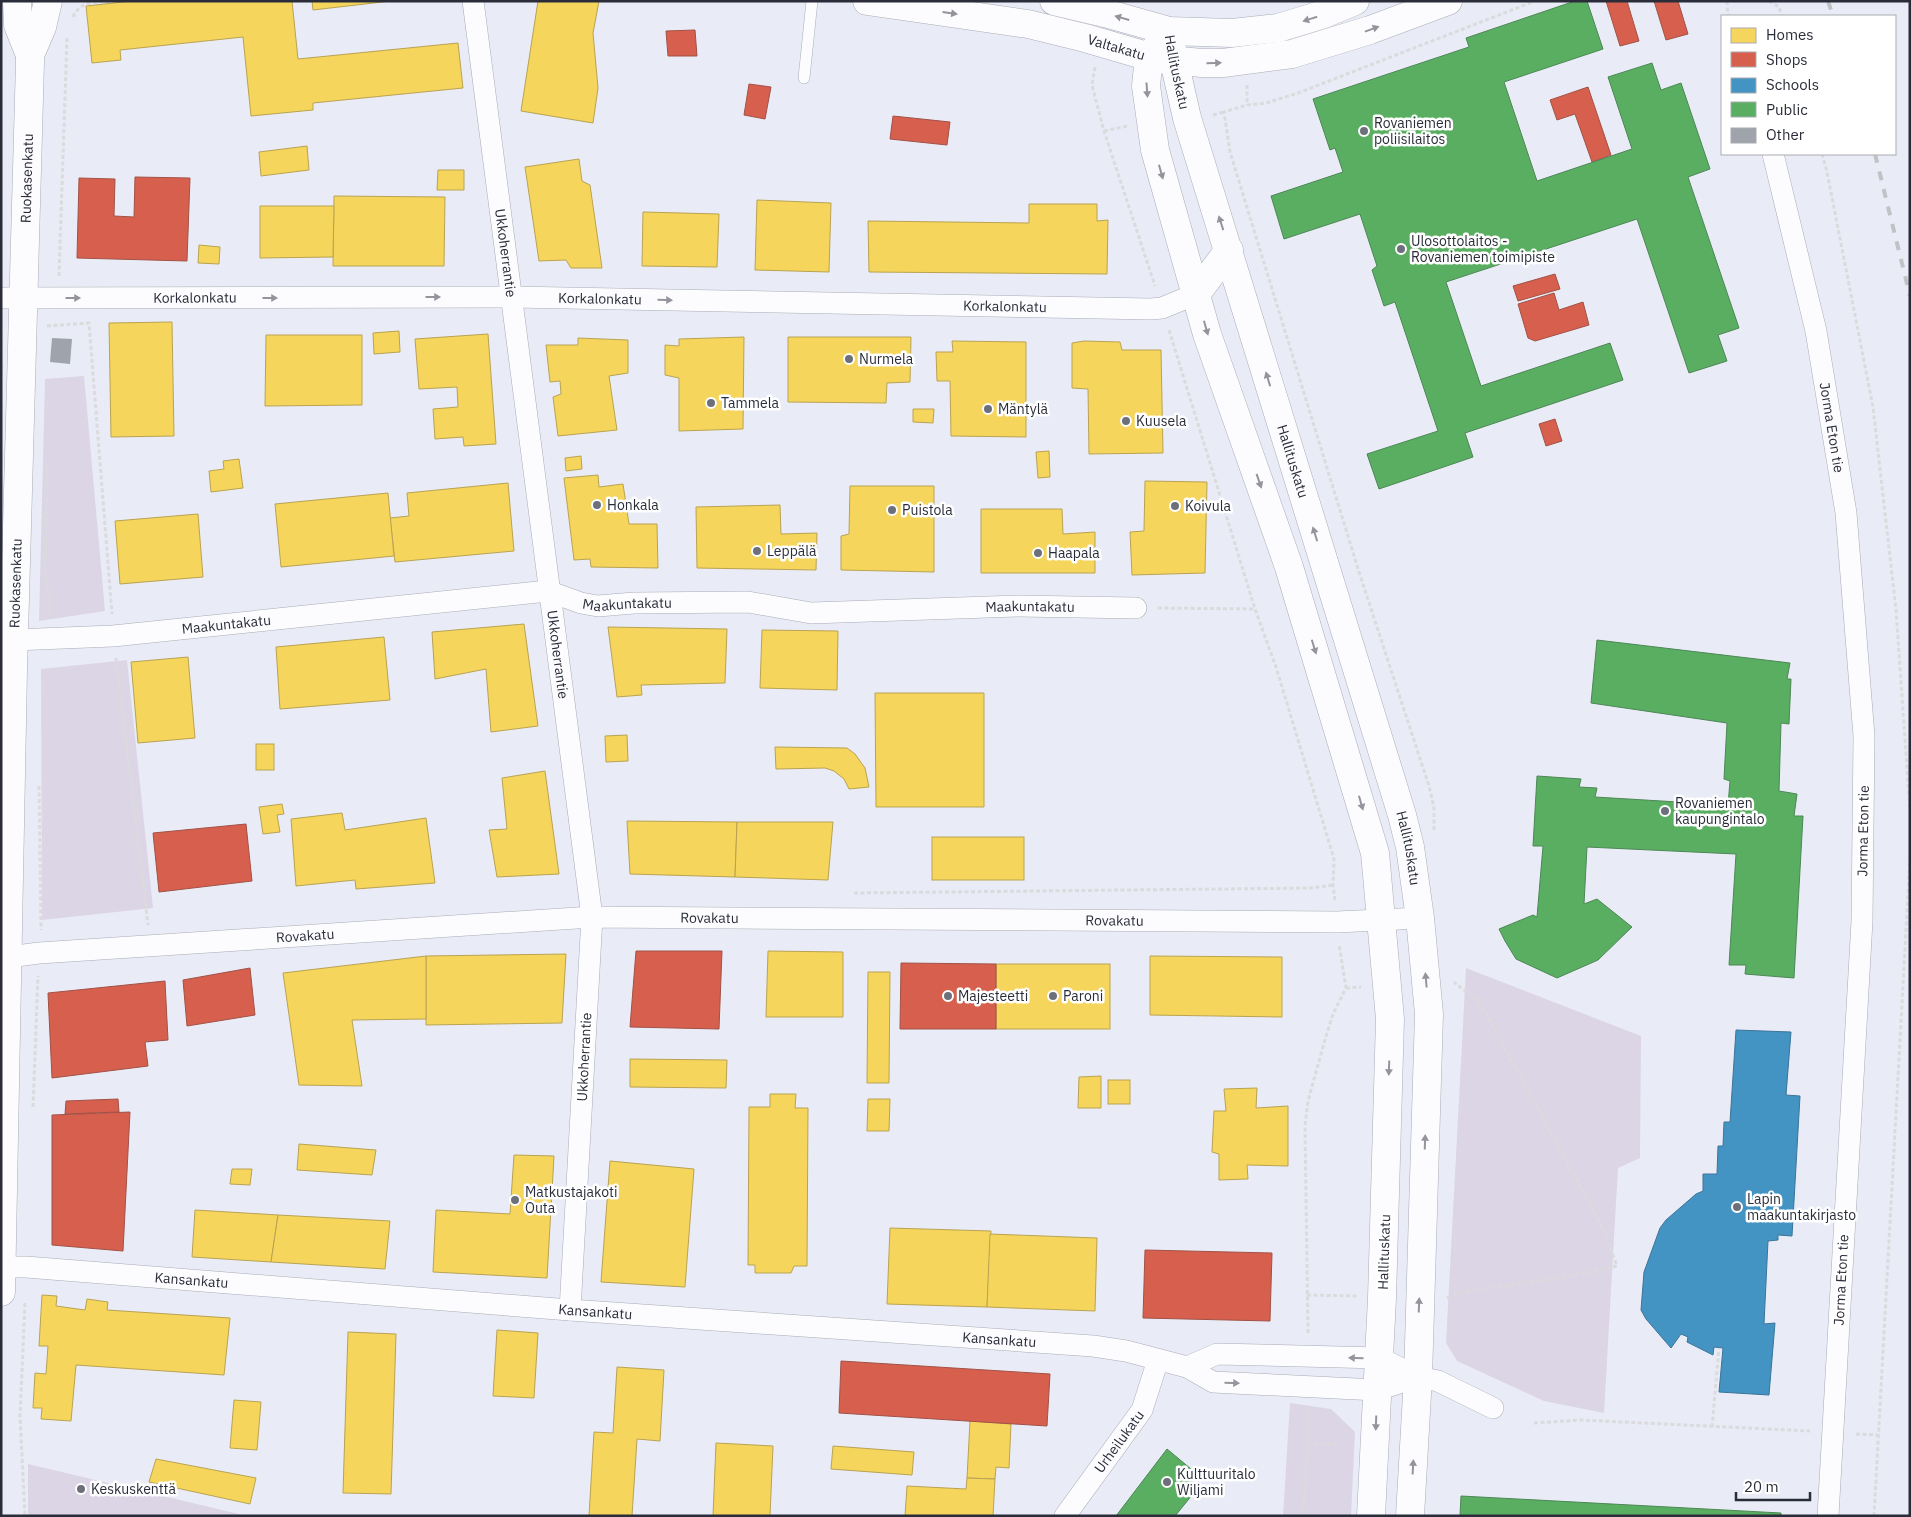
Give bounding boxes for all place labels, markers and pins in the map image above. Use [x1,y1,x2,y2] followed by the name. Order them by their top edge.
[1374,114,1452,148] place label: Rovaniemen poliisilaitos
[1358,125,1370,137] marker: Rovaniemen poliisilaitos
[1411,232,1555,266] place label: Ulosottolaitos - Rovaniemen toimipiste
[1395,243,1407,255] marker: Ulosottolaitos - Rovaniemen toimipiste
[859,350,914,368] place label: Nurmela
[843,353,855,365] marker: Nurmela
[721,394,779,412] place label: Tammela
[705,397,717,409] marker: Tammela
[998,400,1049,418] place label: Mäntylä
[982,403,994,415] marker: Mäntylä
[1136,412,1187,430] place label: Kuusela
[1120,415,1132,427] marker: Kuusela
[607,496,659,514] place label: Honkala
[1185,497,1232,515] place label: Koivula
[591,499,603,511] marker: Honkala
[1169,500,1181,512] marker: Koivula
[902,501,953,519] place label: Puistola
[886,504,898,516] marker: Puistola
[767,542,817,560] place label: Leppälä
[1048,544,1100,562] place label: Haapala
[751,545,763,557] marker: Leppälä
[1032,547,1044,559] marker: Haapala
[1675,794,1765,828] place label: Rovaniemen kaupungintalo
[1659,805,1671,817] marker: Rovaniemen kaupungintalo
[958,987,1028,1005] place label: Majesteetti
[1063,987,1103,1005] place label: Paroni
[942,990,954,1002] marker: Majesteetti
[1047,990,1059,1002] marker: Paroni
[525,1183,617,1217] place label: Matkustajakoti Outa
[1747,1190,1856,1224] place label: Lapin maakuntakirjasto
[509,1194,521,1206] marker: Matkustajakoti Outa
[1731,1201,1743,1213] marker: Lapin maakuntakirjasto
[1177,1465,1256,1499] place label: Kulttuuritalo Wiljami
[1161,1476,1173,1488] marker: Kulttuuritalo Wiljami
[91,1480,177,1498] place label: Keskuskenttä
[75,1483,87,1495] marker: Keskuskenttä

